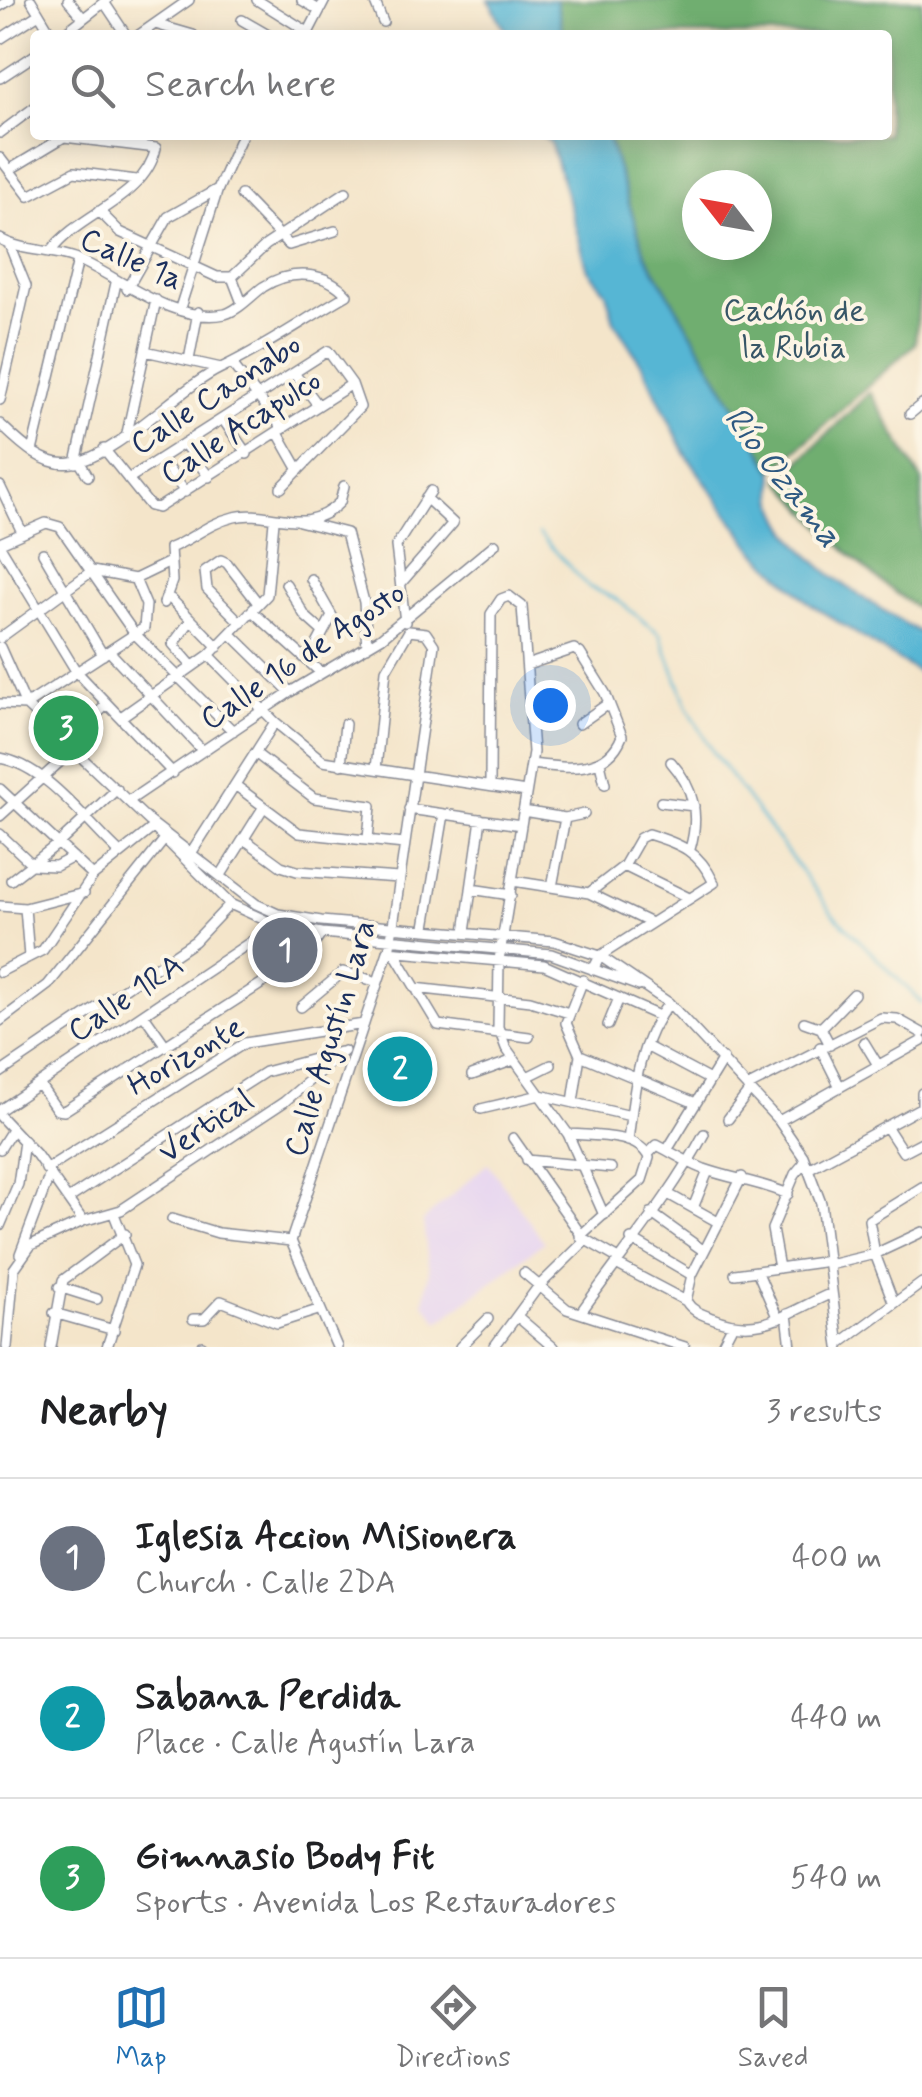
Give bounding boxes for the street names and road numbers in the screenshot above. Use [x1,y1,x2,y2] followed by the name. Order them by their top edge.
[73,219,189,301] street label: Calle 1a
[123,324,309,465] street label: Calle Caonabo
[153,360,330,495] street label: Calle Acapulco
[193,573,414,741] street label: Calle 16 de Agosto
[275,915,387,1162] street label: Calle Agustín Lara
[60,945,192,1053] street label: Calle 1RA
[120,1007,252,1107] street label: Horizonte
[151,1080,262,1174] street label: Vertical

